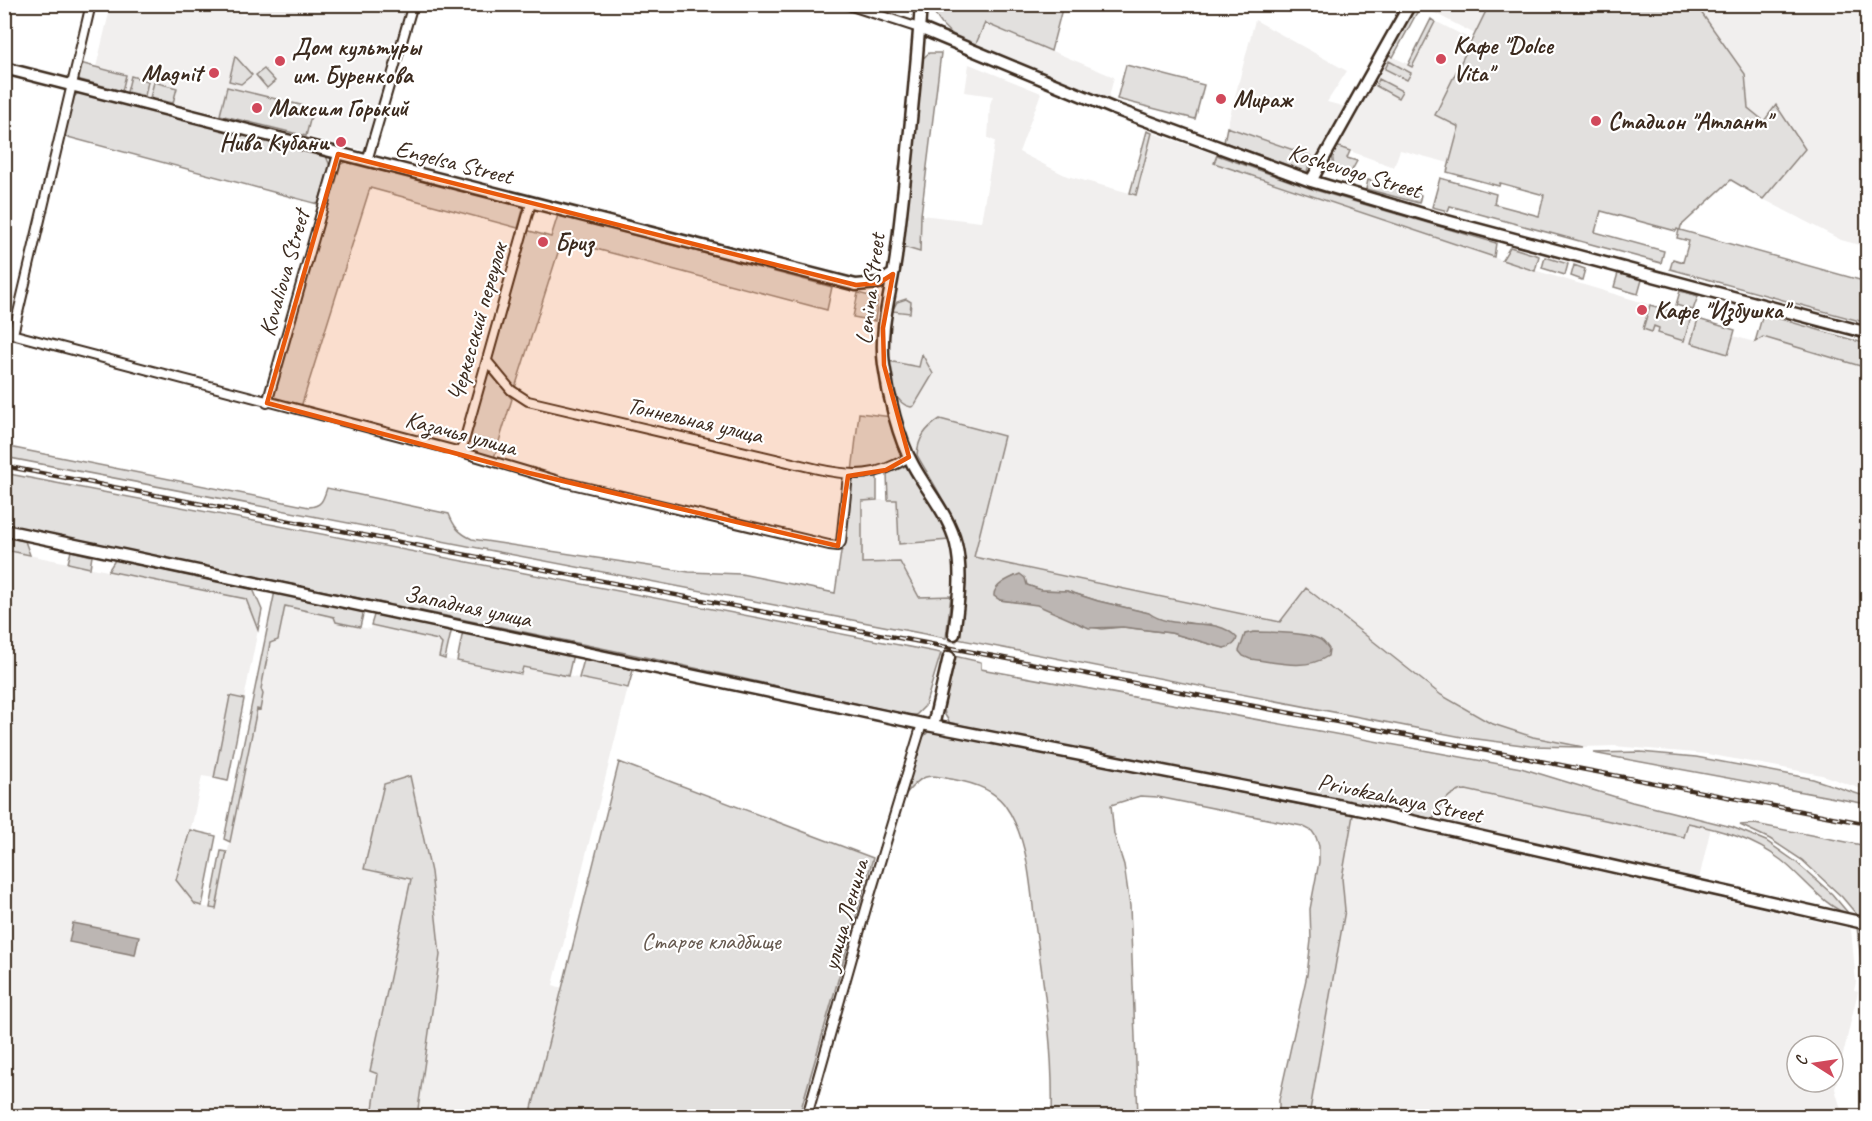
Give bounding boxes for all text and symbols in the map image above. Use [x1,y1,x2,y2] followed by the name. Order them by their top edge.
[1453,30,1555,88] place label: Кафе "Dolce Vita"
[292,32,422,90] place label: Дом культуры им. Буренкова
[1434,52,1448,66] marker: Кафе "Dolce Vita"
[273,54,287,68] marker: Дом культуры им. Буренкова
[141,58,206,88] place label: Magnit
[207,66,221,80] marker: Magnit
[1233,84,1295,114] place label: Мираж
[1214,92,1228,106] marker: Мираж
[269,93,410,123] place label: Максим Горький
[250,101,264,115] marker: Максим Горький
[1608,106,1777,136] place label: Стадион "Атлант"
[1589,114,1603,128] marker: Стадион "Атлант"
[219,127,330,157] place label: Нива Кубани
[393,133,517,191] street label: Engelsa Street
[334,135,348,149] marker: Нива Кубани
[1285,137,1427,206] street label: Koshevogo Street
[252,204,317,339] street label: Kovaliova Street
[555,227,595,258] place label: Бриз
[848,230,892,346] street label: Lenina Street
[536,235,550,249] marker: Бриз
[440,237,514,405] street label: Черкесский переулок
[1654,295,1794,326] place label: Кафе "Избушка"
[1635,303,1649,317] marker: Кафе "Избушка"
[624,390,767,451] street label: Тоннельная улица
[402,404,522,464] street label: Казачья улица
[402,578,536,634] street label: Западная улица
[1315,766,1487,830] street label: Privokzalnaya Street
[814,854,876,976] street label: улица Ленина
[641,926,783,956] park label: Старое кладбище
[1785,1034,1845,1094] north arrow
[1791,1053,1812,1067] text: С

